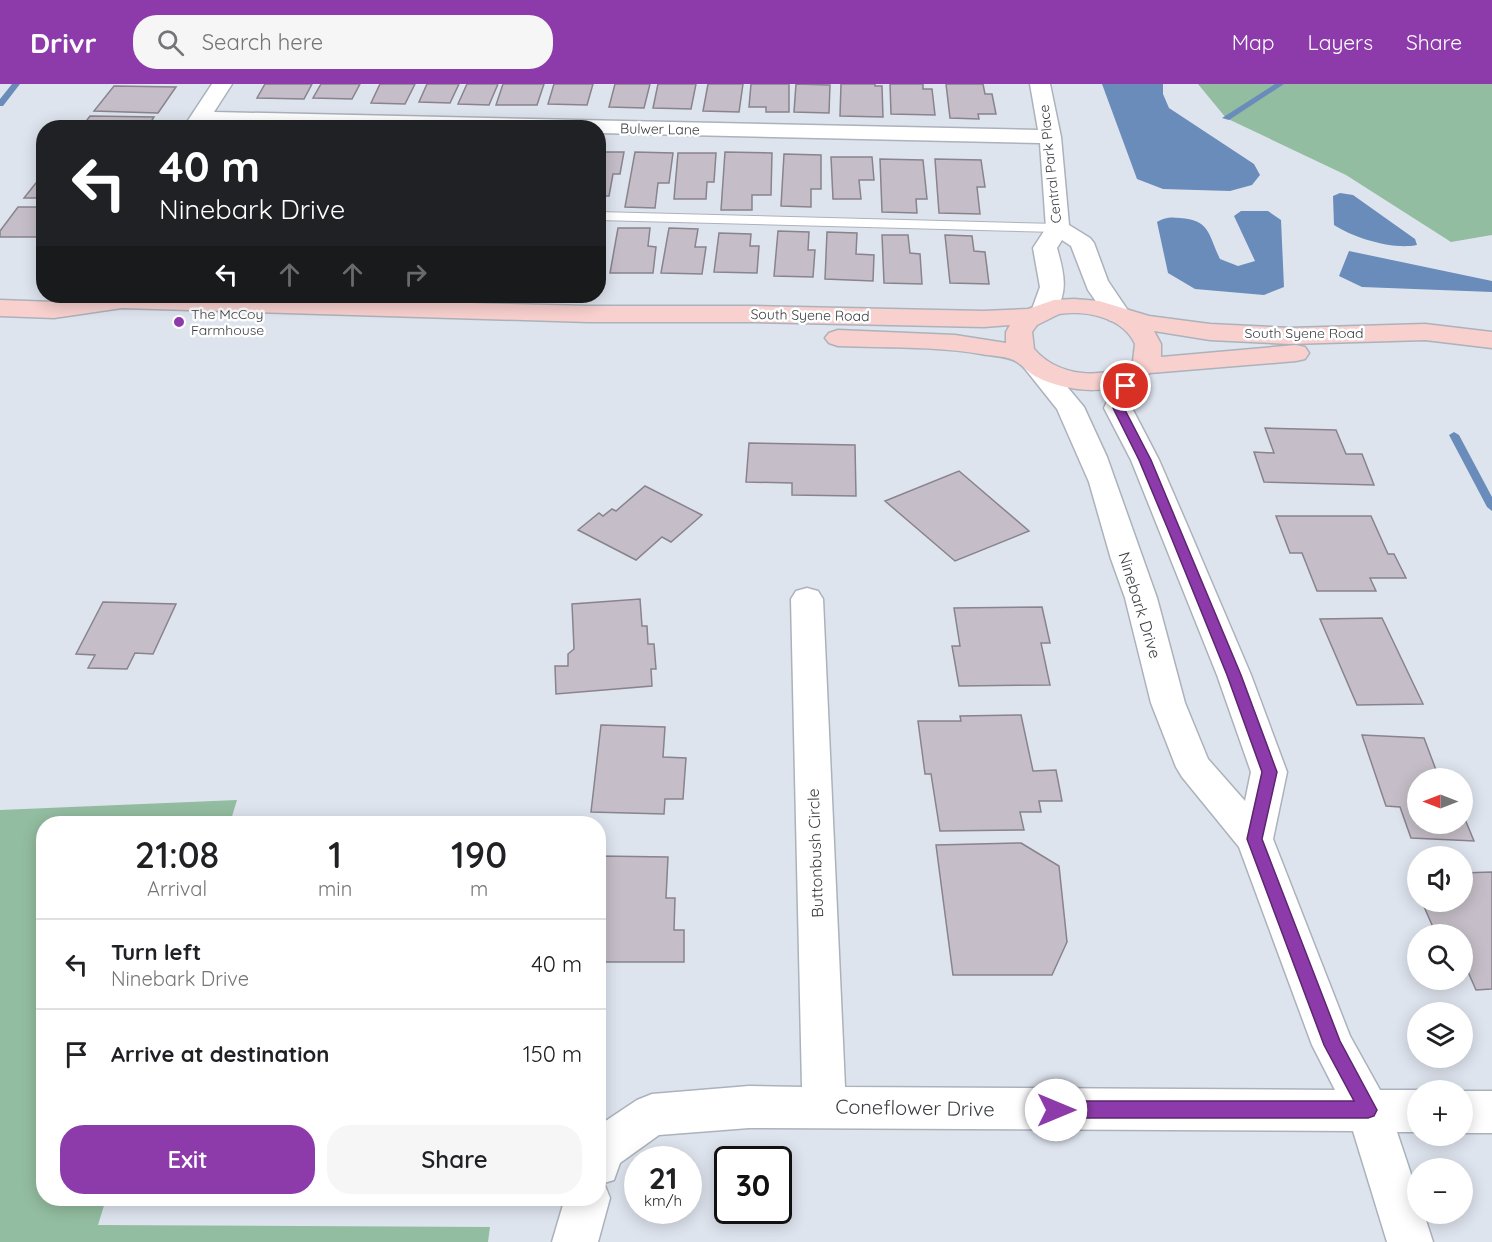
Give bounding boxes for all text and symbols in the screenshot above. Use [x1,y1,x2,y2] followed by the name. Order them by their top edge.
[133,15,553,69] search box
[30,25,97,60] text: Drivr
[154,26,187,59] icon: search
[202,28,323,56] text: Search here
[1232,29,1275,55] text: Map
[1308,29,1373,55] text: Layers
[1406,29,1462,55] text: Share
[1035,104,1065,224] street label: Central Park Place
[620,119,700,139] street label: Bulwer Lane
[159,140,260,193] text: 40 m
[60,144,138,222] icon: left
[159,192,345,226] text: Ninebark Drive
[210,258,243,291] icon: left
[273,258,306,291] icon: ahead
[336,258,369,291] icon: ahead
[399,258,432,291] icon: right
[191,305,264,339] place label: The McCoy Farmhouse
[750,305,870,325] street label: South Syene Road
[172,315,186,329] marker: The McCoy Farmhouse
[1244,324,1364,342] street label: South Syene Road
[1100,360,1151,411] pin
[1109,369,1142,402] icon: arrive
[1114,549,1166,661] street label: Ninebark Drive
[1407,768,1473,834] north arrow
[1407,768,1473,1224] map controls
[803,788,827,918] street label: Buttonbush Circle
[135,832,219,877] text: 21:08
[328,832,342,877] text: 1
[451,832,507,877] text: 190
[1407,846,1473,912] button: sound
[147,876,207,901] text: Arrival
[318,876,352,901] text: min
[470,876,488,901] text: m
[1407,924,1473,990] button: search
[111,938,201,966] text: Turn left
[60,948,93,981] icon: left
[531,950,582,978] text: 40 m
[111,966,249,991] text: Ninebark Drive
[1407,1002,1473,1068] button: layers
[60,1038,93,1071] icon: arrive
[111,1040,329,1068] text: Arrive at destination
[523,1040,582,1068] text: 150 m
[1024,1078,1088,1142] position arrow
[1407,1080,1473,1146] button: +
[835,1094,995,1121] street label: Coneflower Drive
[60,1125,315,1194] button: Exit
[327,1125,582,1194] button: Share
[714,1146,792,1224] speed limit sign: 30
[1407,1158,1473,1224] button: −
[649,1159,677,1197] text: 21
[644,1191,682,1210] text: km/h

